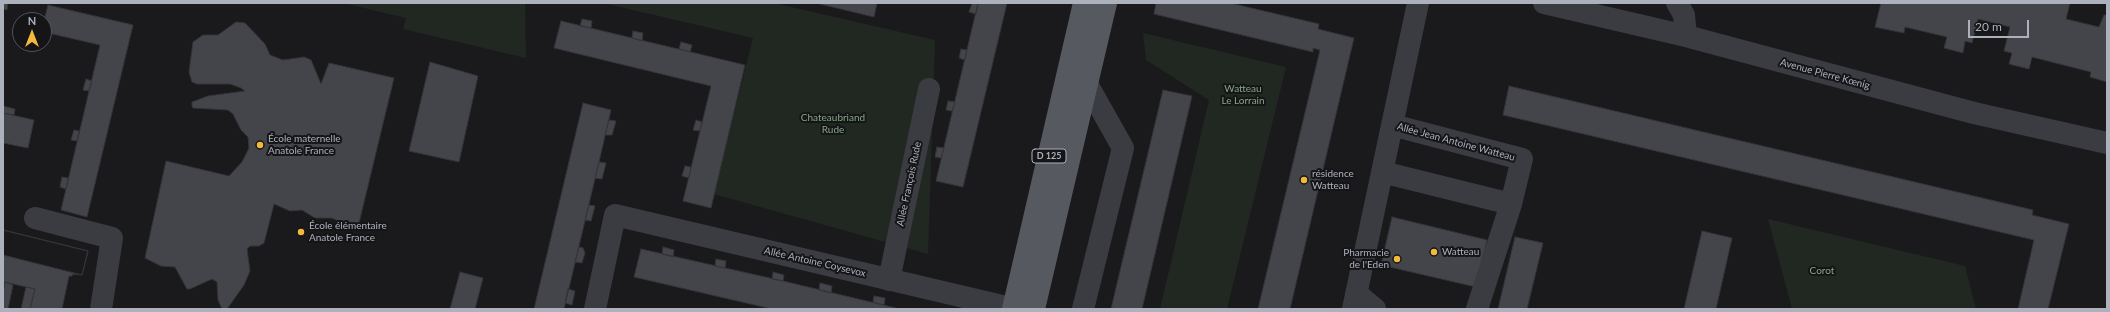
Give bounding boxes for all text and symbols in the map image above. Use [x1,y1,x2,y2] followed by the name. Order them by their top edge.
[12,12,52,52] north arrow
[1970,12,2031,38] scale bar
[28,14,36,27] text: N
[1975,19,2002,34] text: 20 m
[1779,56,1871,92] street label: Avenue Pierre Kœnig
[1221,83,1265,106] park label: Watteau Le Lorrain
[801,112,865,136] park label: Chateaubriand Rude
[1396,120,1516,164] street label: Allée Jean Antoine Watteau
[268,133,341,156] place label: École maternelle Anatole France
[255,140,265,150] marker: École maternelle Anatole France
[894,141,924,227] street label: Allée François Rude
[1032,149,1066,163] road number: D 125
[1312,168,1354,192] place label: résidence Watteau
[1299,175,1309,185] marker: résidence Watteau
[309,220,387,244] place label: École élémentaire Anatole France
[296,227,306,237] marker: École élémentaire Anatole France
[763,244,867,280] street label: Allée Antoine Coysevox
[1442,246,1479,258] place label: Watteau
[1343,247,1389,270] place label: Pharmacie de l'Eden
[1429,247,1439,257] marker: Watteau
[1392,254,1402,264] marker: Pharmacie de l'Eden
[1810,265,1834,277] park label: Corot

